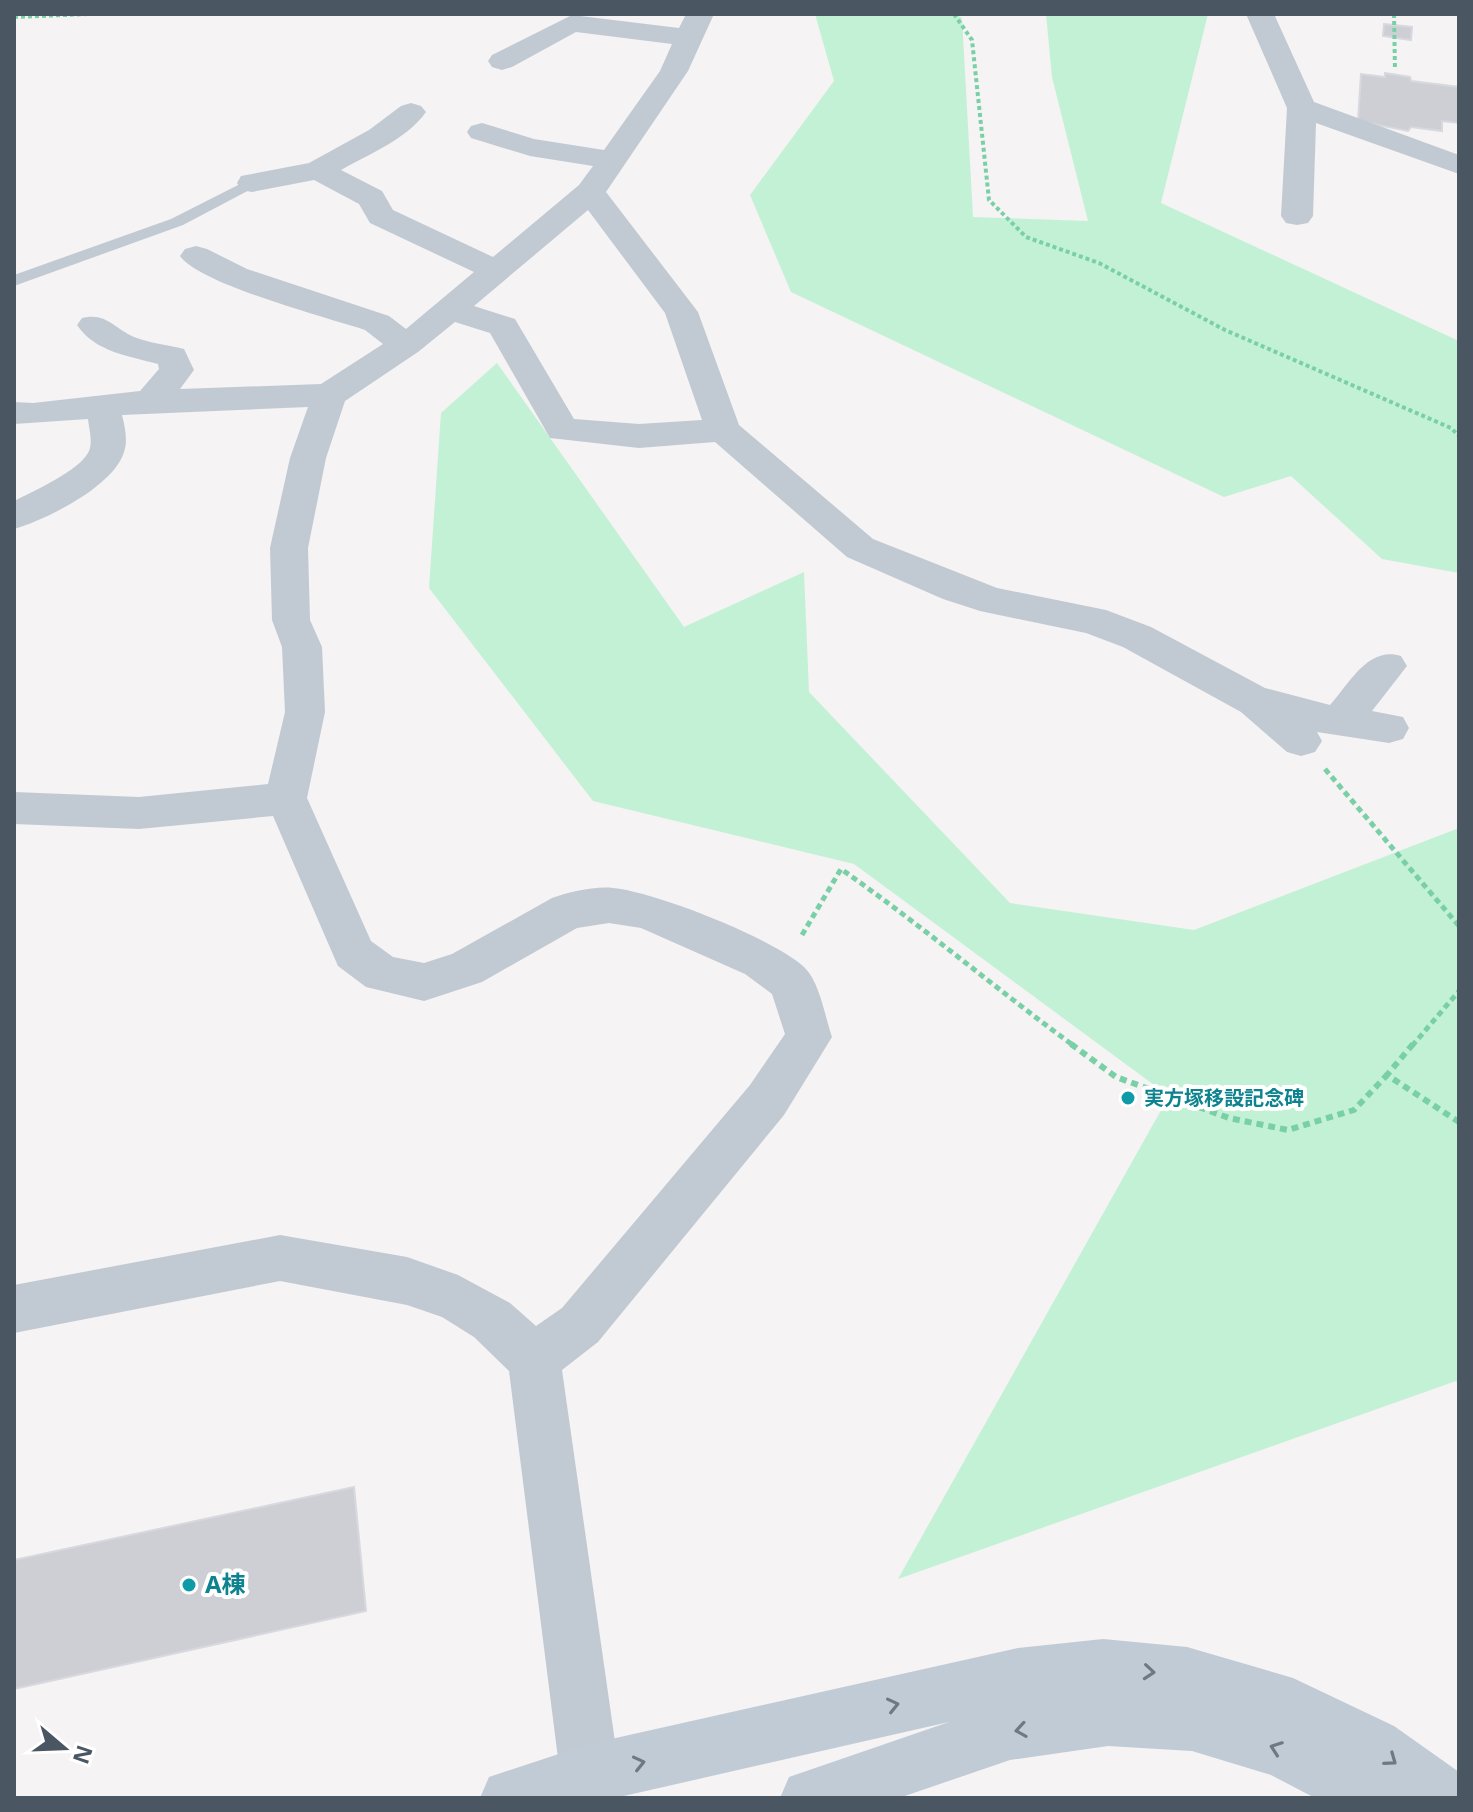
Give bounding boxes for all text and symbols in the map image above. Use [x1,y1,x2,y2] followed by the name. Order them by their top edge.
[1144,1084,1304,1111] place label: 実方塚移設記念碑
[1119,1089,1137,1107] marker: 実方塚移設記念碑
[205,1567,246,1600] place label: A棟
[180,1576,198,1594] marker: A棟
[1143,1663,1156,1680] one-way arrow
[885,1697,899,1714] one-way arrow
[24,1708,104,1788] north arrow
[1014,1720,1028,1737] one-way arrow
[67,1741,101,1768] text: N
[1270,1741,1284,1758] one-way arrow
[1382,1750,1396,1765] one-way arrow
[632,1755,646,1772] one-way arrow

